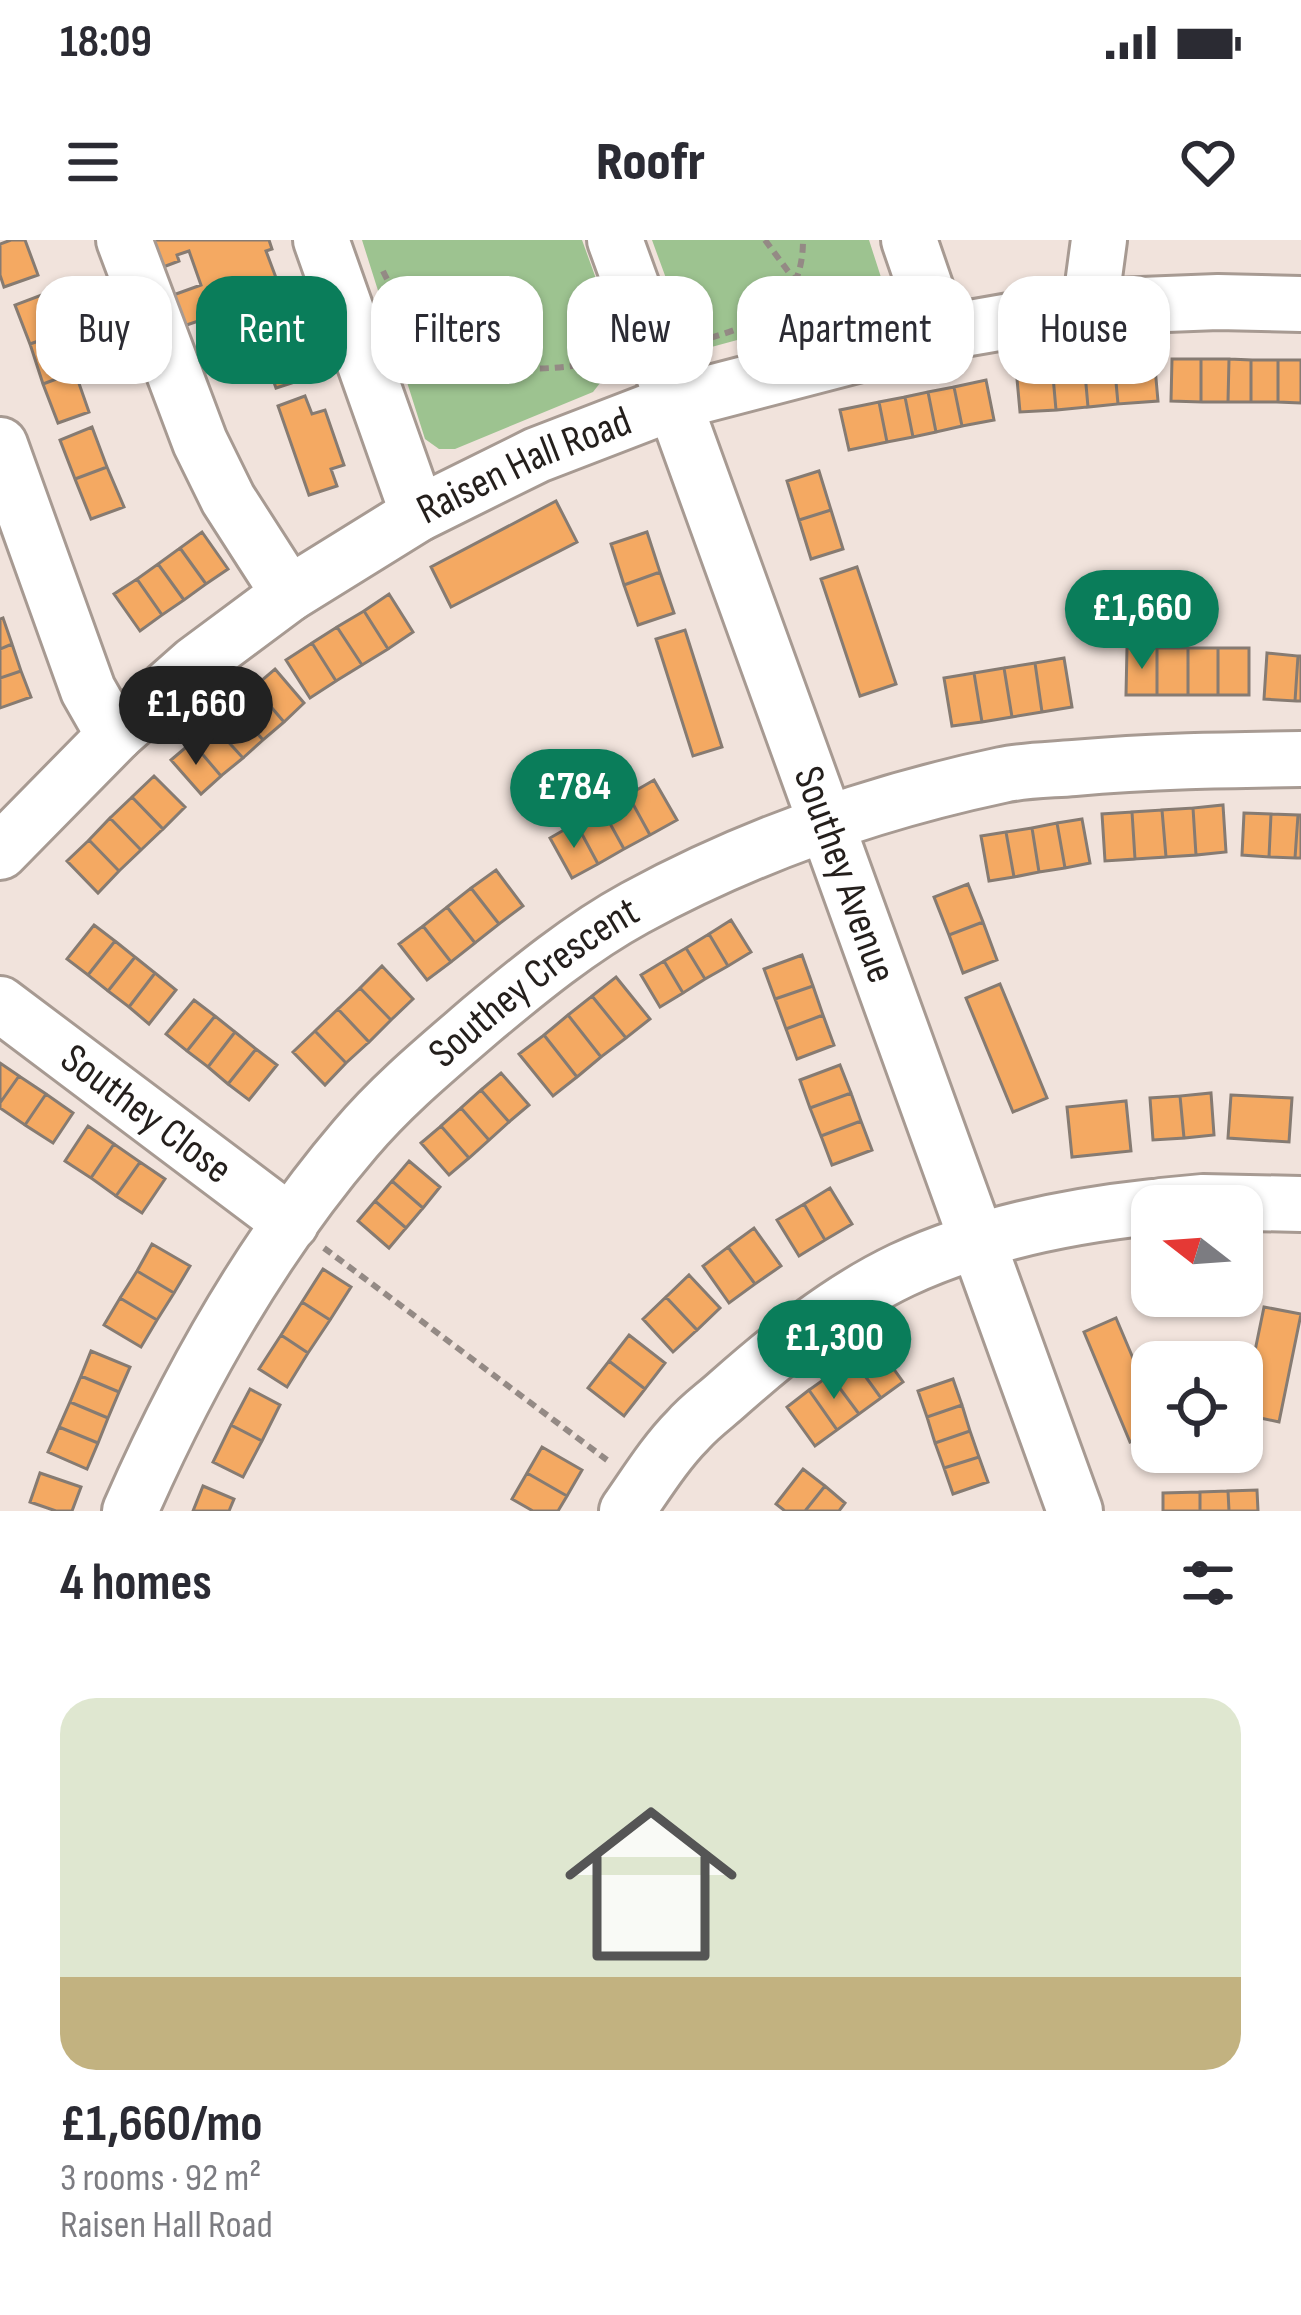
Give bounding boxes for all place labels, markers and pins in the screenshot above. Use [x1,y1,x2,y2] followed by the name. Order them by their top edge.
[1044,570,1240,672] pin: £1,660
[98,666,294,768] pin: £1,660
[503,749,645,851] pin: £784
[736,1300,932,1402] pin: £1,300

